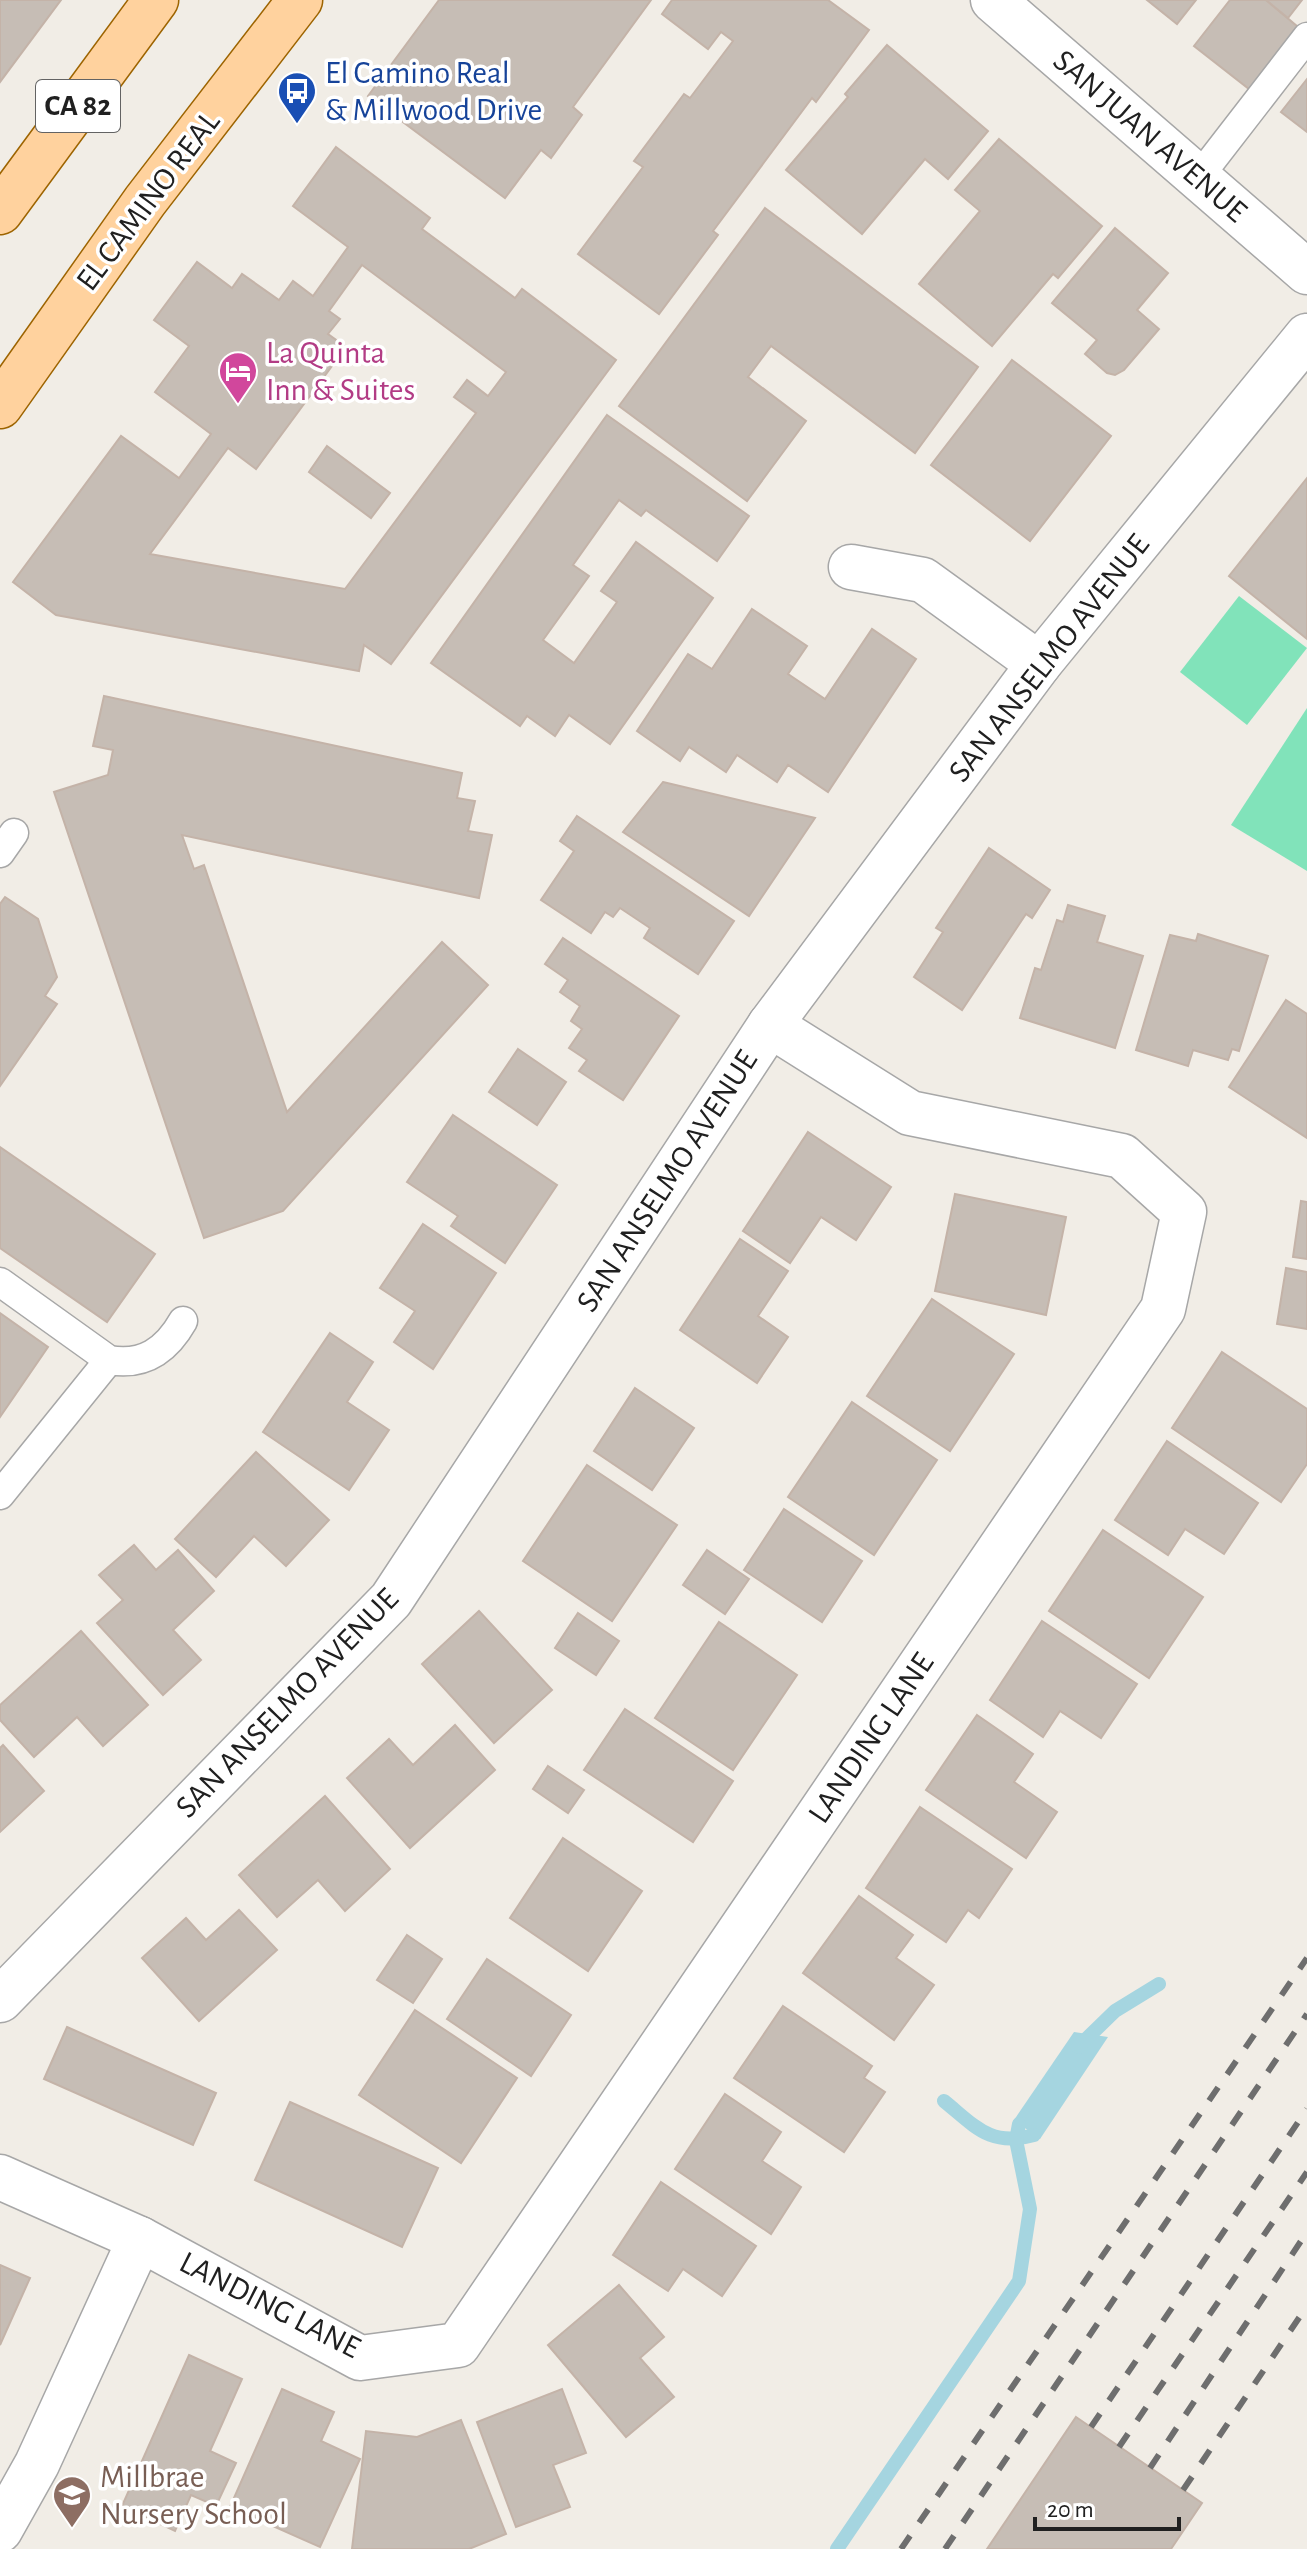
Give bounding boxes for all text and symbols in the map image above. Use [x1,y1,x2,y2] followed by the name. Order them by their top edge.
[1047,44,1253,228] street label: SAN JUAN AVENUE
[325,57,542,126] place label: El Camino Real & Millwood Drive
[276,70,318,125] bus stop icon: El Camino Real & Millwood Drive
[36,80,120,132] road number: CA 82
[71,105,226,296] street label: EL CAMINO REAL
[266,337,415,406] place label: La Quinta Inn & Suites
[217,350,259,405] hotel icon: La Quinta Inn & Suites
[943,528,1155,788] street label: SAN ANSELMO AVENUE
[571,1045,763,1317] street label: SAN ANSELMO AVENUE
[170,1582,404,1824] street label: SAN ANSELMO AVENUE
[802,1647,940,1829] street label: LANDING LANE
[175,2246,365,2364] street label: LANDING LANE
[100,2461,287,2530] place label: Millbrae Nursery School
[51,2474,93,2529] school or university icon: Millbrae Nursery School
[1035,2481,1179,2531] scale bar
[1047,2498,1094,2522] text: 20 m

